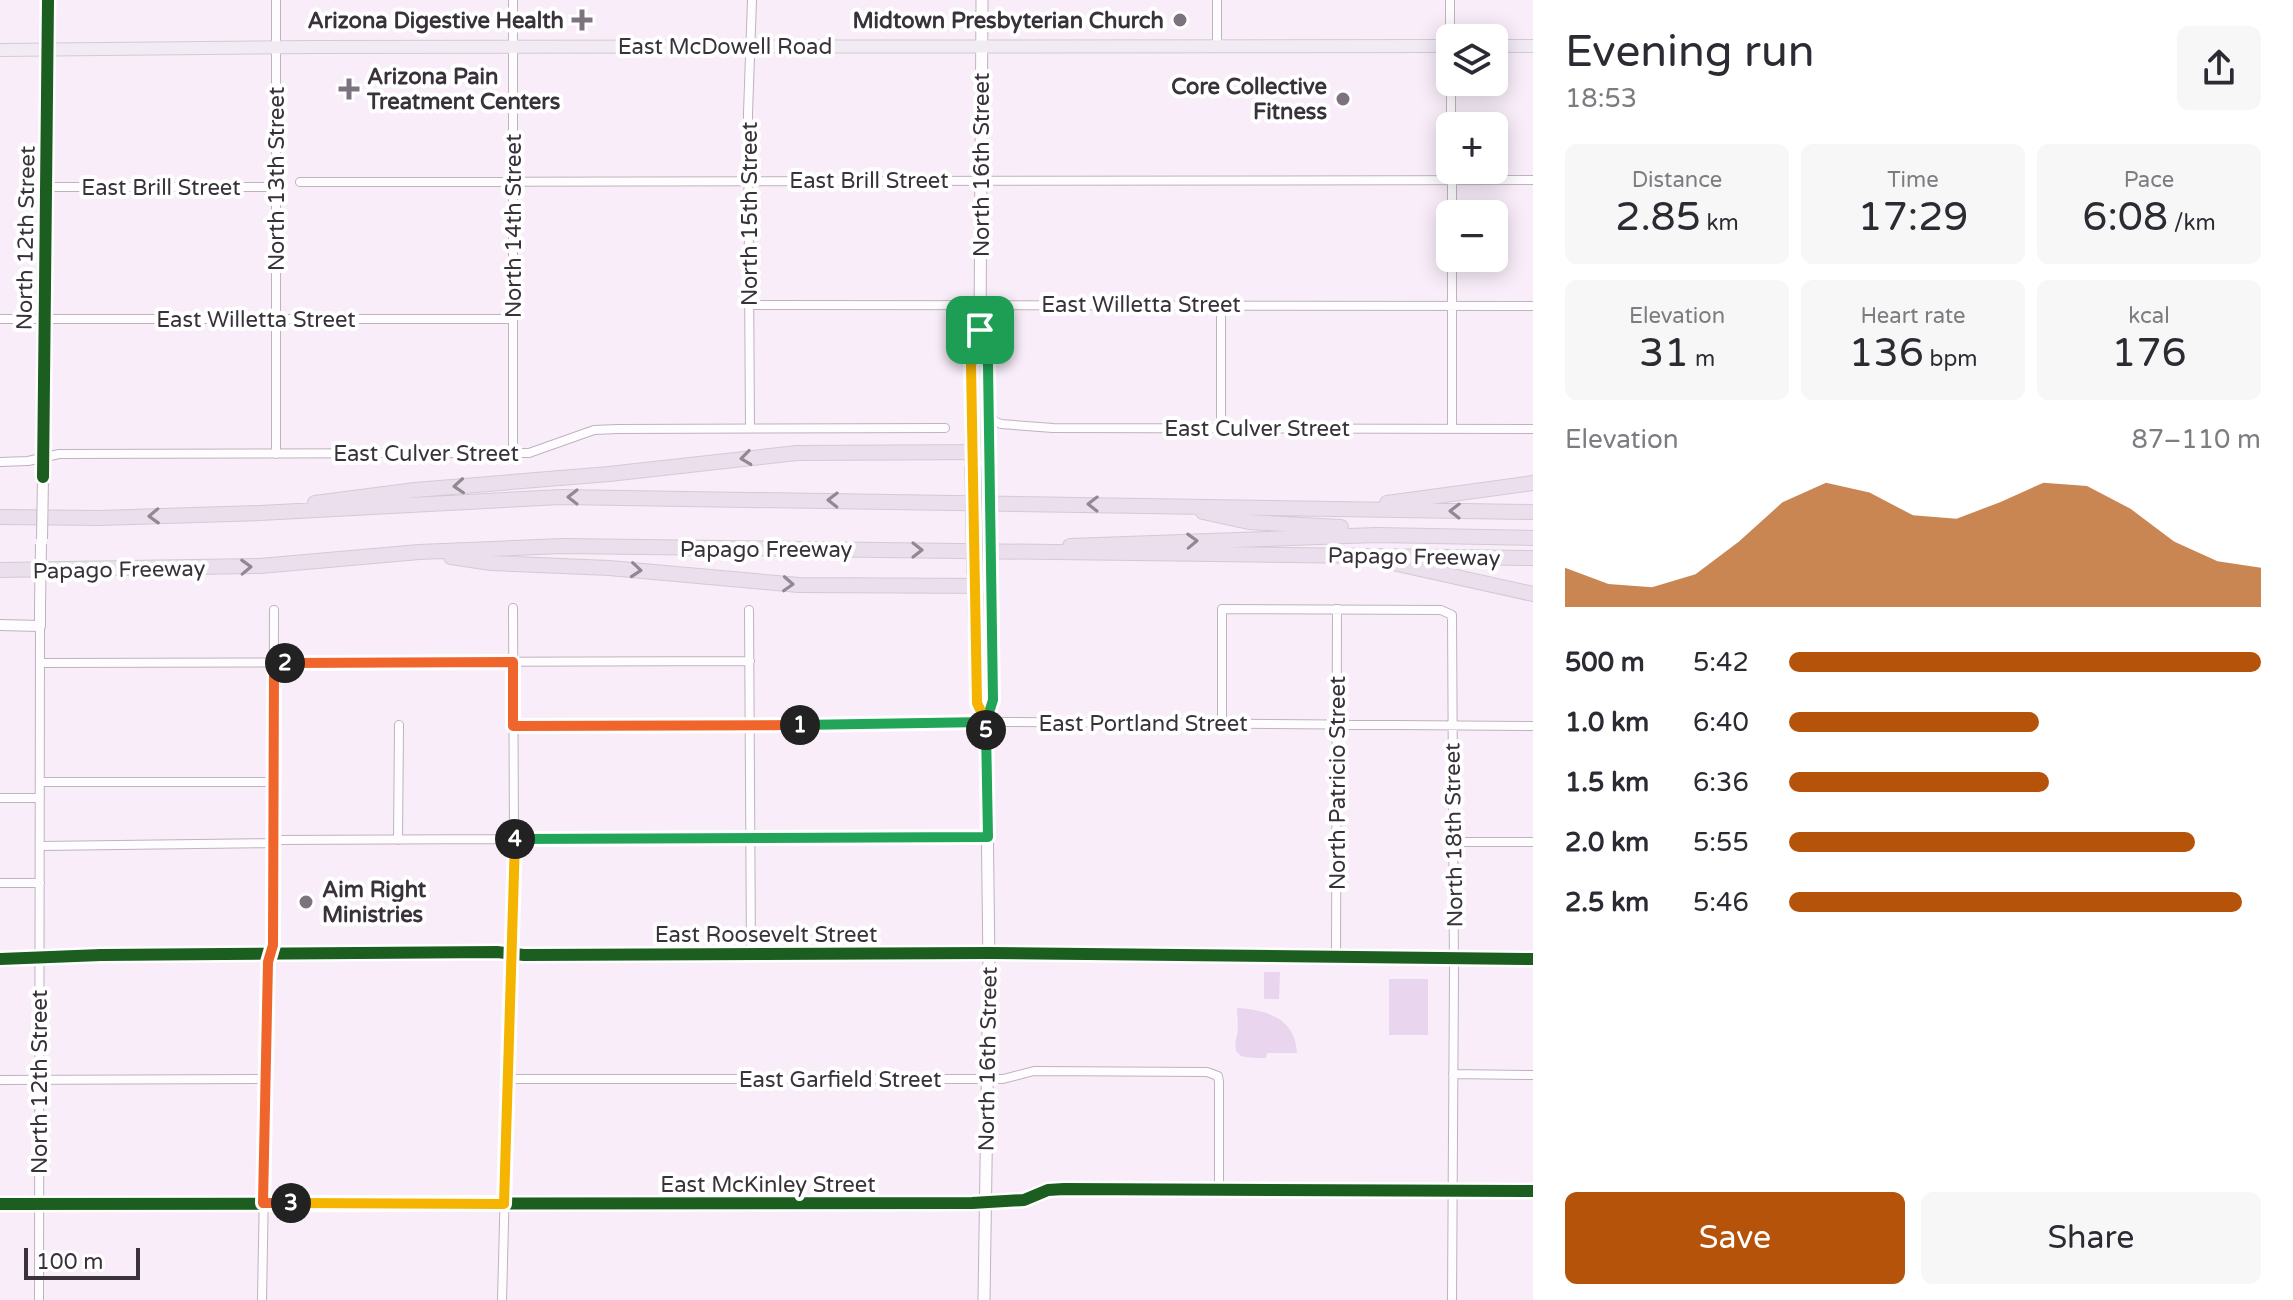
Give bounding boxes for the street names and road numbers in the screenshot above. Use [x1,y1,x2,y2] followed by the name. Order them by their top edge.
[618,34,832,60] street label: East McDowell Road
[969,73,995,257] street label: North 16th Street
[264,87,290,271] street label: North 13th Street
[737,122,763,306] street label: North 15th Street
[501,134,527,318] street label: North 14th Street
[11,145,41,331] street label: North 12th Street
[789,168,949,194] street label: East Brill Street
[81,175,241,201] street label: East Brill Street
[1041,292,1241,318] street label: East Willetta Street
[156,307,356,333] street label: East Willetta Street
[1164,416,1350,442] street label: East Culver Street
[333,441,519,467] street label: East Culver Street
[680,537,853,563] street label: Papago Freeway
[1327,542,1501,572] street label: Papago Freeway
[32,555,206,585] street label: Papago Freeway
[1325,676,1351,890] street label: North Patricio Street
[1038,711,1248,737] street label: East Portland Street
[1439,742,1469,928] street label: North 18th Street
[655,922,877,948] street label: East Roosevelt Street
[973,966,1003,1152] street label: North 16th Street
[27,990,53,1174] street label: North 12th Street
[739,1067,941,1093] street label: East Garfield Street
[660,1172,876,1198] street label: East McKinley Street

